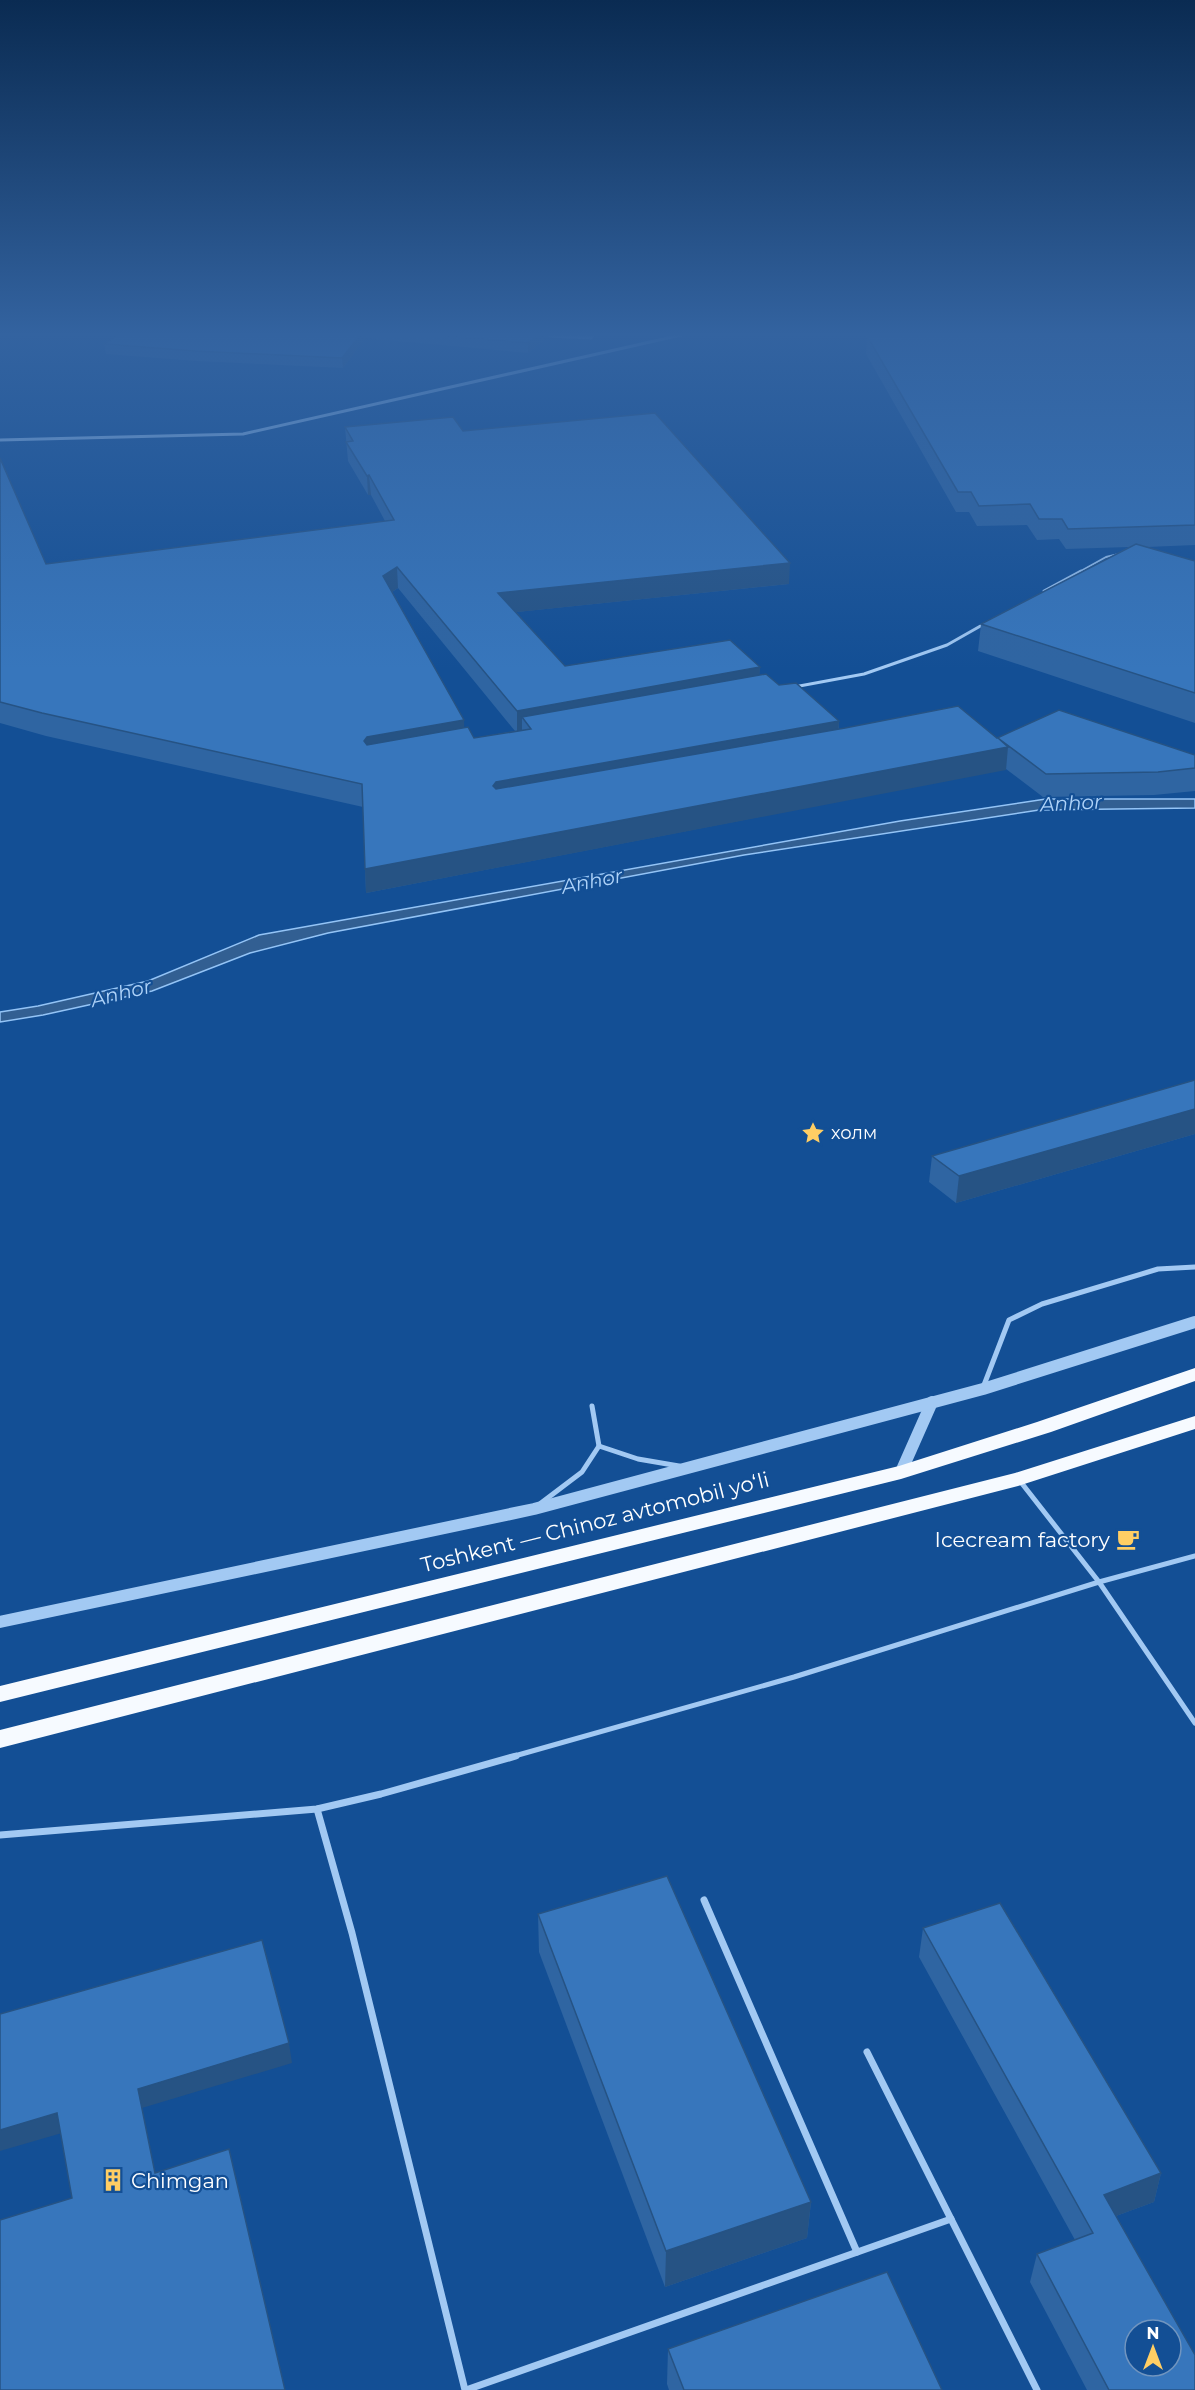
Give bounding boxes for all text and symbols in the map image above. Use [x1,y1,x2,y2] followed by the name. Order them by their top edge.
[1038,789,1104,817] water label: Anhor
[558,863,626,899] water label: Anhor
[87,974,155,1012] water label: Anhor
[800,1120,826,1146] place icon: холм
[831,1122,877,1144] place label: холм
[418,1467,772,1577] street label: Toshkent — Chinoz avtomobil yoʻli
[1115,1526,1141,1552] cafe icon: Icecream factory
[935,1527,1111,1552] place label: Icecream factory
[100,2167,126,2193] building icon: Chimgan
[131,2168,229,2193] place label: Chimgan
[1123,2318,1183,2378] north arrow
[1147,2324,1159,2343] text: N

